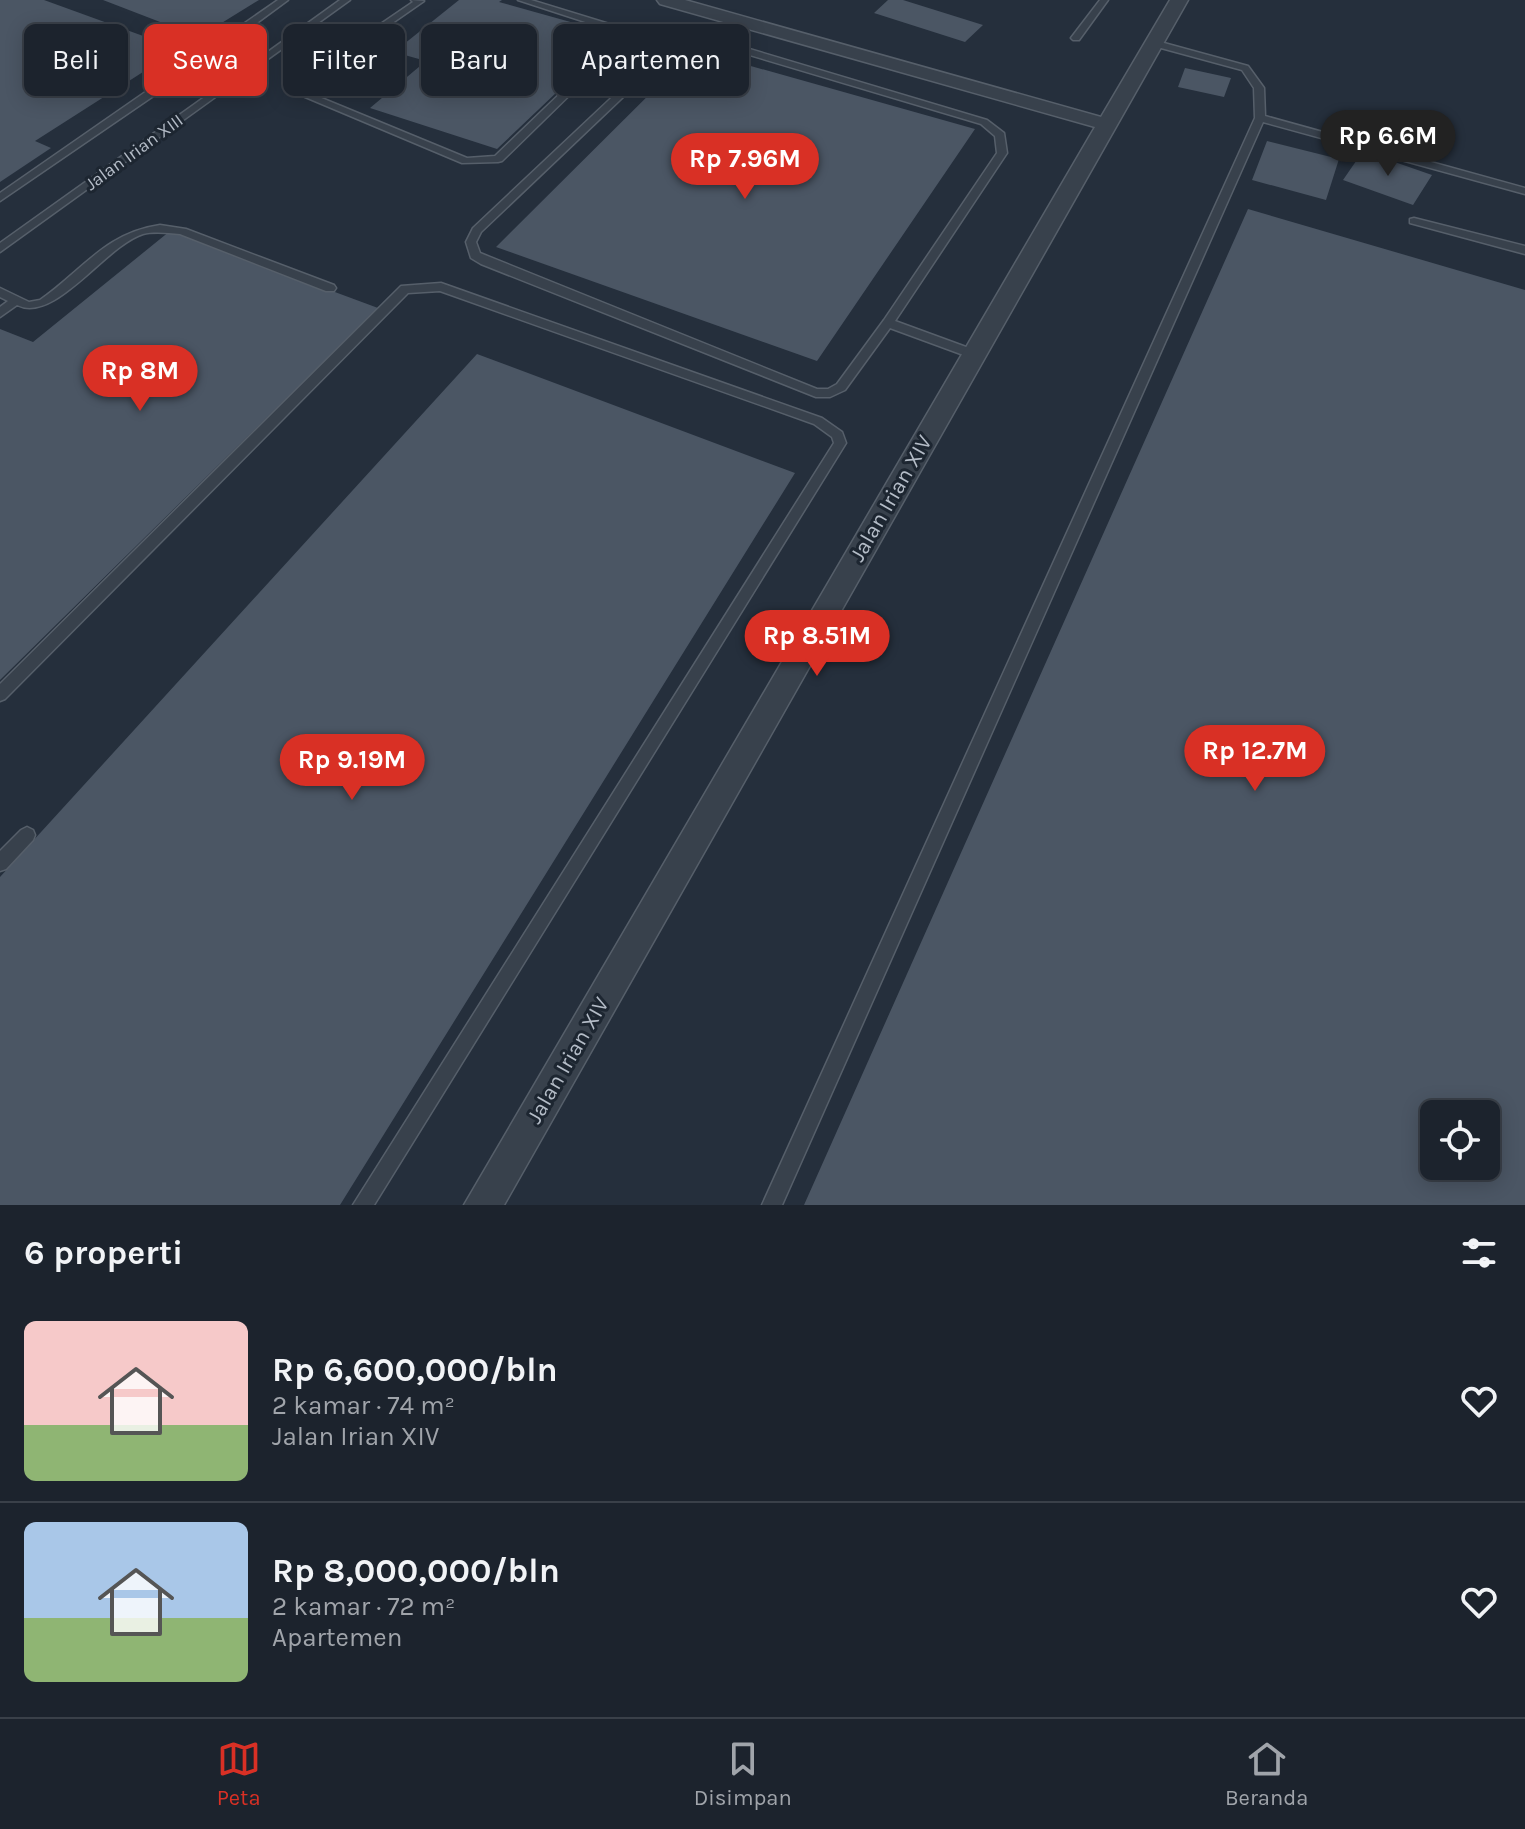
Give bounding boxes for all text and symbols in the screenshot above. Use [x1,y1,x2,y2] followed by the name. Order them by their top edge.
[24,24,128,96] chip: Beli
[144,24,267,96] chip: Sewa
[283,24,405,96] chip: Filter
[421,24,537,96] chip: Baru
[553,24,749,96] chip: Apartemen
[81,109,187,195] street label: Jalan Irian XIII
[1314,110,1462,178] pin: Rp 6.6M
[1338,120,1438,151] text: Rp 6.6M
[662,133,828,201] pin: Rp 7.96M
[689,143,801,174] text: Rp 7.96M
[84,345,196,413] pin: Rp 8M
[101,355,179,386] text: Rp 8M
[844,431,938,566] street label: Jalan Irian XIV
[734,610,900,678] pin: Rp 8.51M
[763,620,871,651] text: Rp 8.51M
[1172,725,1338,793] pin: Rp 12.7M
[269,734,435,802] pin: Rp 9.19M
[1202,735,1308,766] text: Rp 12.7M
[298,744,406,775] text: Rp 9.19M
[521,993,615,1128] street label: Jalan Irian XIV
[1420,1100,1500,1180] map controls
[1420,1100,1500,1180] button: locate
[1457,1231,1501,1275] icon: filters
[24,1233,183,1273] text: 6 properti
[272,1350,558,1390] text: Rp 6,600,000/bln
[88,1353,184,1449] icon: home
[1457,1379,1501,1423] icon: heart
[272,1390,455,1421] text: 2 kamar · 74 m²
[272,1421,439,1452] text: Jalan Irian XIV
[272,1551,560,1591] text: Rp 8,000,000/bln
[88,1554,184,1650] icon: home
[1457,1580,1501,1624] icon: heart
[272,1591,455,1622] text: 2 kamar · 72 m²
[272,1622,402,1653] text: Apartemen
[217,1737,261,1811] tab: Peta
[694,1737,792,1811] tab: Disimpan
[1225,1737,1308,1811] tab: Beranda

